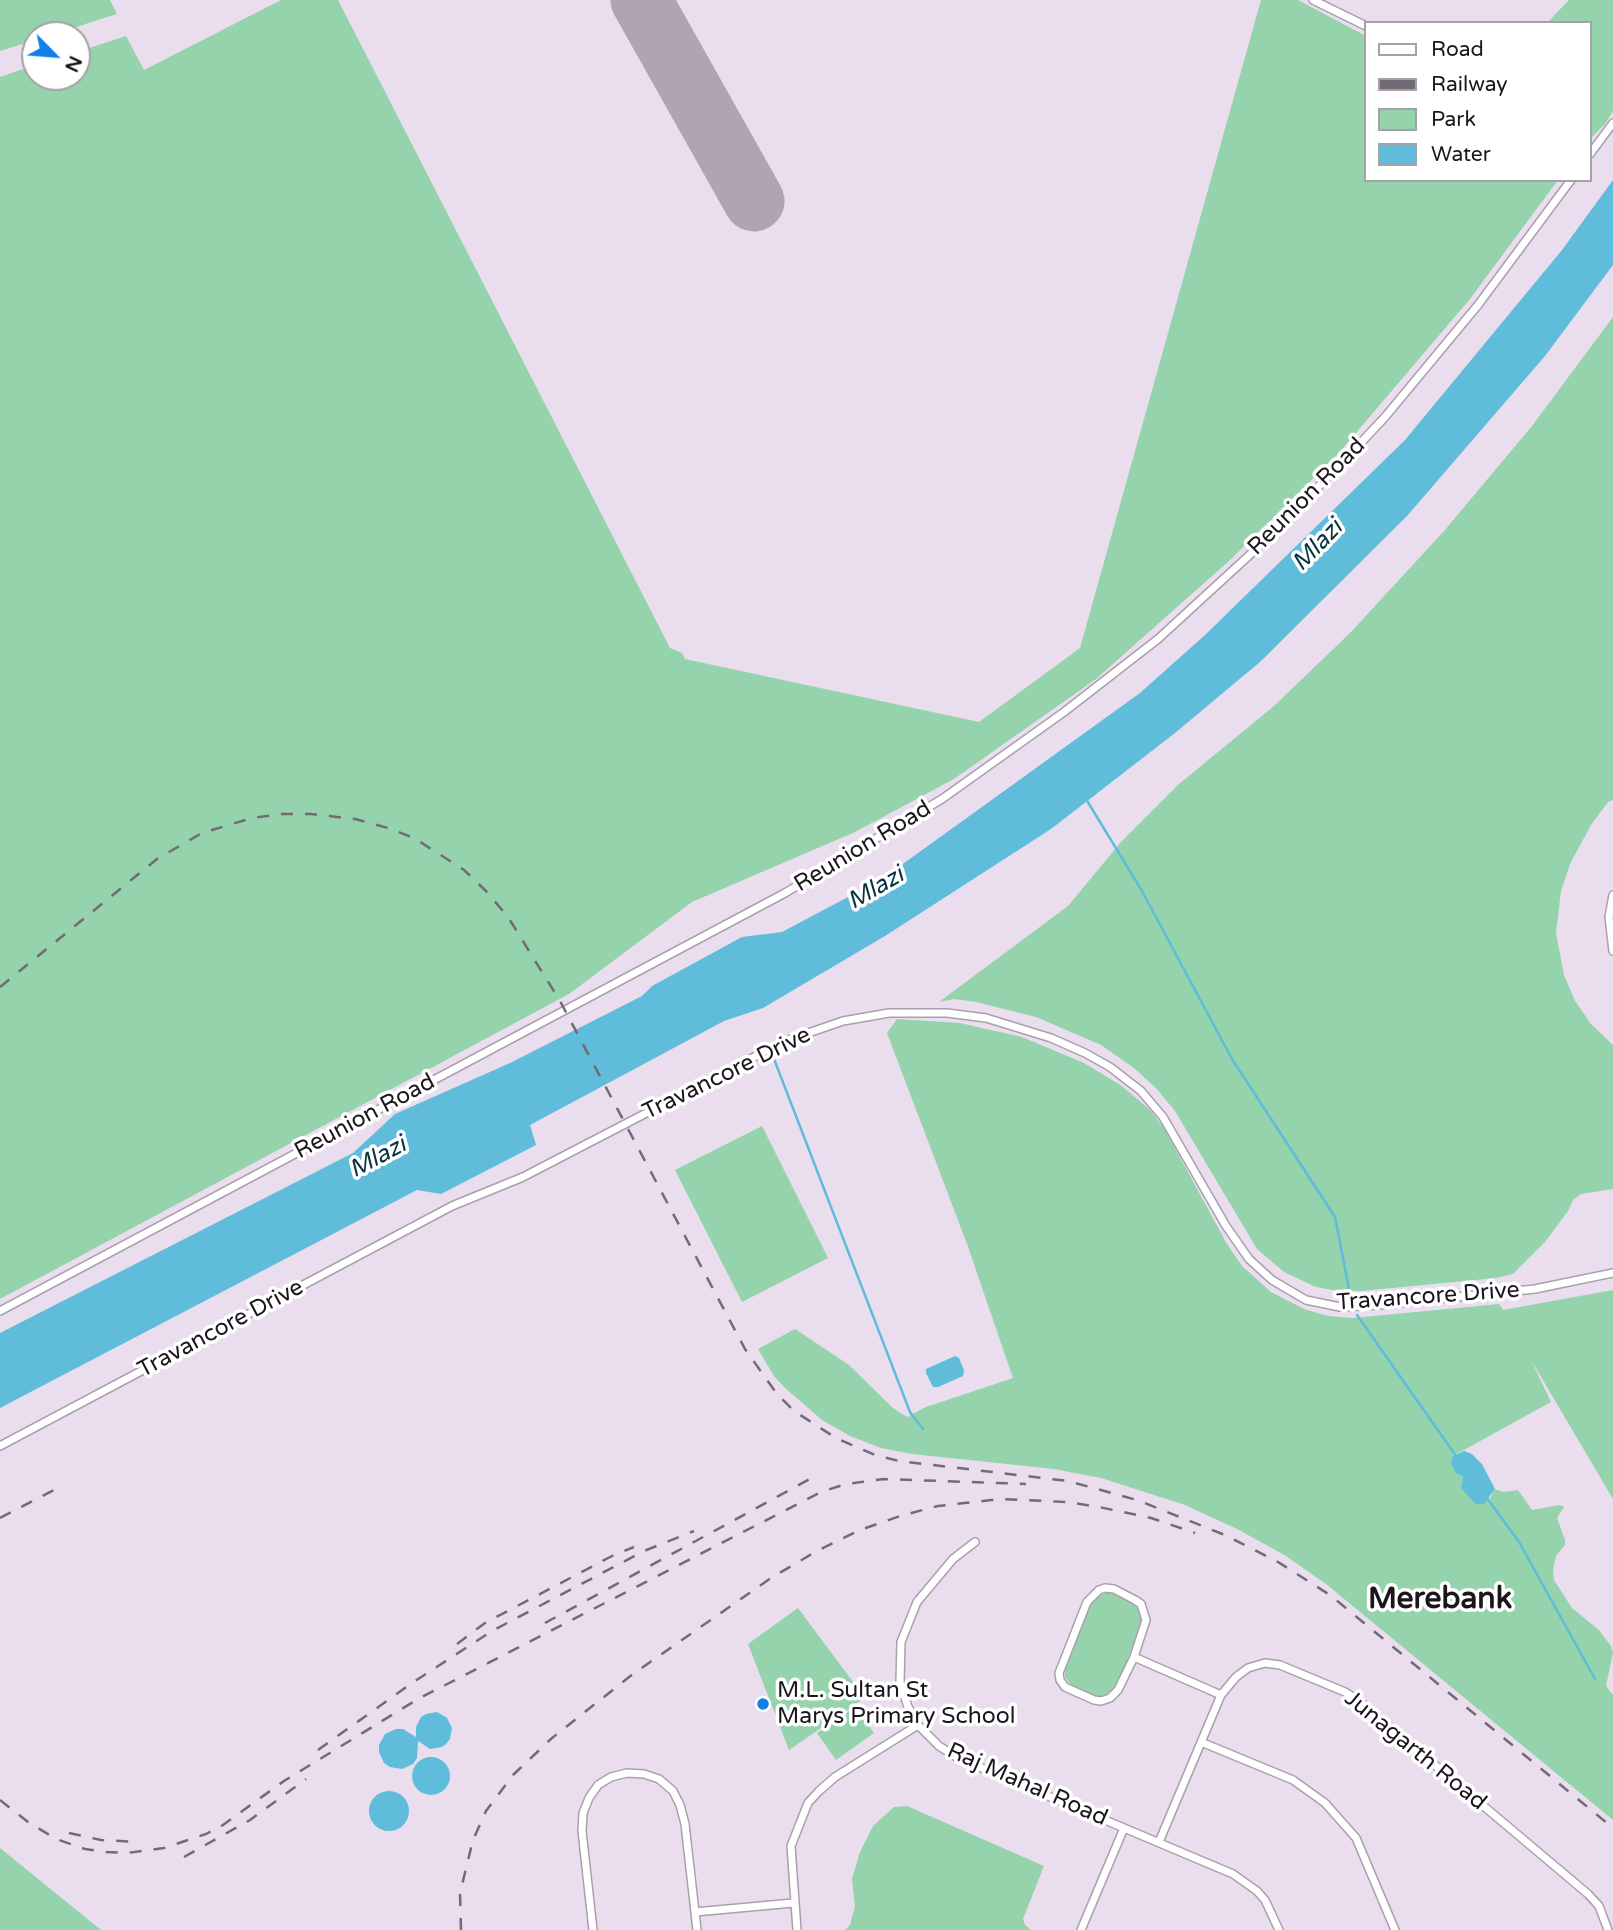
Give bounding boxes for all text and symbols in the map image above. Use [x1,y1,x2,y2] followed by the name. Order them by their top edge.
[21,21,91,91] north arrow
[1364,21,1592,182] legend
[1431,37,1484,62] text: Road
[60,52,86,76] text: N
[1431,72,1508,97] text: Railway
[1431,107,1476,132] text: Park
[1431,142,1491,167] text: Water
[1242,432,1372,562] street label: Reunion Road
[1287,514,1349,578] water label: Mlazi
[790,795,936,899] street label: Reunion Road
[843,861,909,917] water label: Mlazi
[639,1021,815,1127] street label: Travancore Drive
[290,1068,440,1166] street label: Reunion Road
[345,1131,411,1185] water label: Mlazi
[134,1274,308,1384] street label: Travancore Drive
[1336,1277,1520,1317] street label: Travancore Drive
[1368,1582,1512,1618] district label: Merebank
[777,1677,1015,1731] place label: M.L. Sultan St Marys Primary School
[1339,1685,1491,1817] street label: Junagarth Road
[755,1696,771,1712] marker: M.L. Sultan St Marys Primary School
[942,1737,1112,1833] street label: Raj Mahal Road

